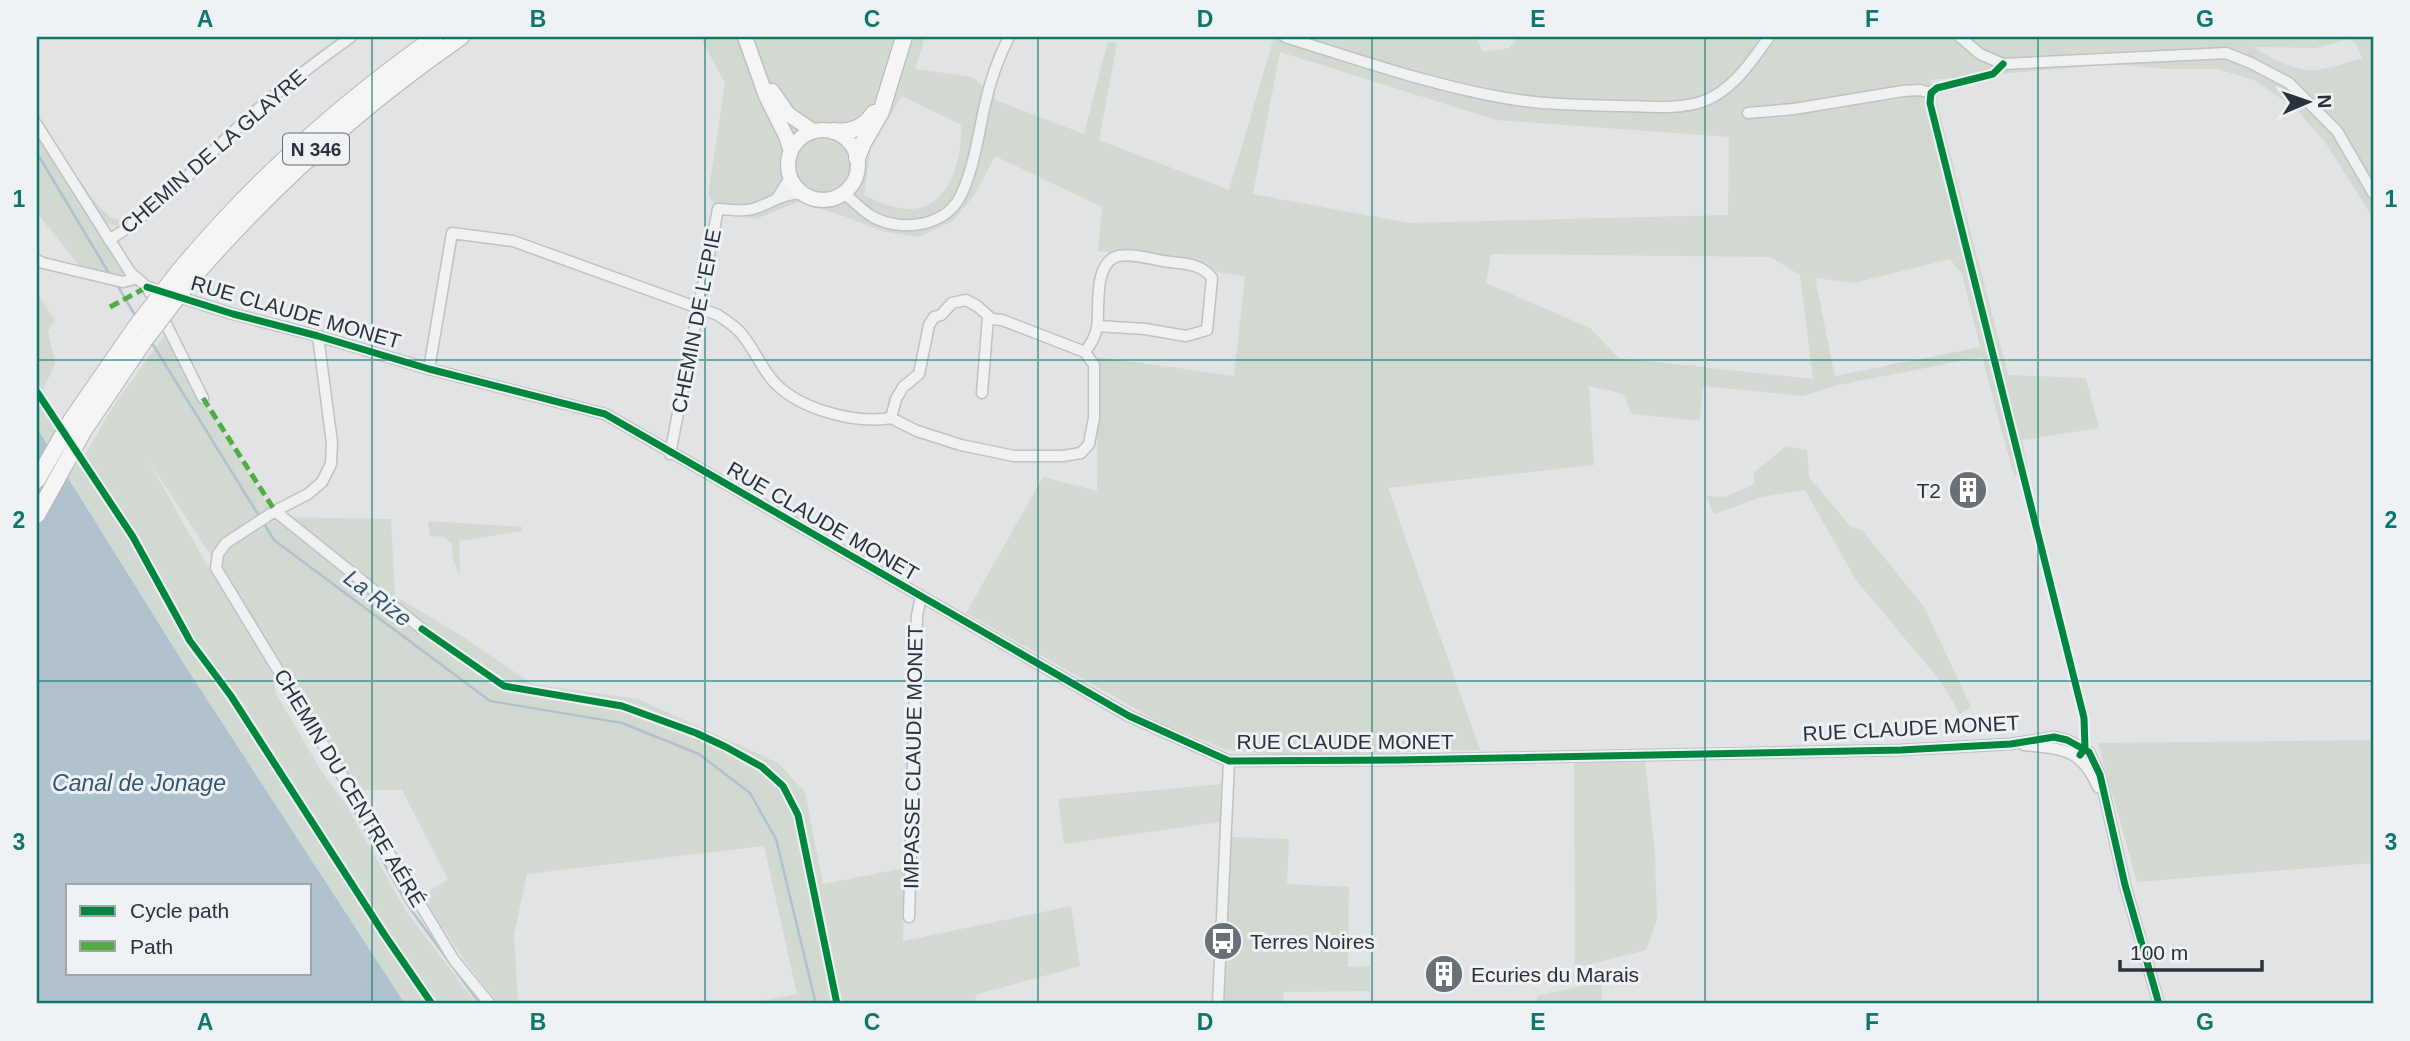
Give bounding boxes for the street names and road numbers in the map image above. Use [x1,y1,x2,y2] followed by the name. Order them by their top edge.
[116,64,310,238] street label: CHEMIN DE LA GLAYRE
[283,134,349,164] road number: N 346
[667,227,725,415] street label: CHEMIN DE L'EPIE
[189,271,404,353] street label: RUE CLAUDE MONET
[723,457,923,585] street label: RUE CLAUDE MONET
[899,624,927,889] street label: IMPASSE CLAUDE MONET
[270,665,430,911] street label: CHEMIN DU CENTRE AÉRÉ
[1802,711,2020,745] street label: RUE CLAUDE MONET
[1236,730,1454,753] street label: RUE CLAUDE MONET

